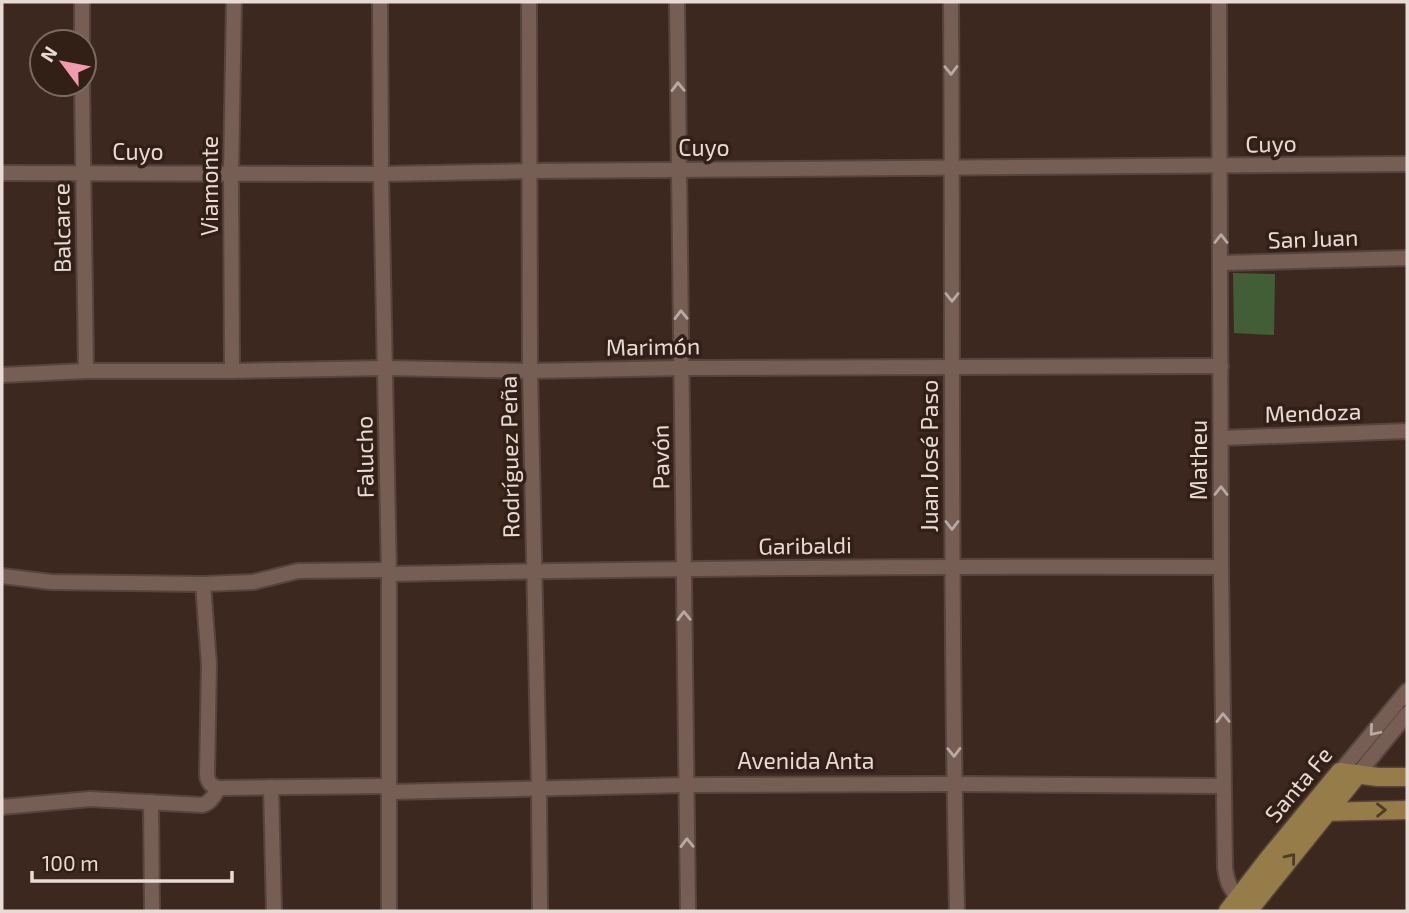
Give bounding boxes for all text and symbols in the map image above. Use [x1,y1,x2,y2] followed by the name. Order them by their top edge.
[28,28,98,98] north arrow
[35,42,62,66] text: N
[943,65,959,76] one-way arrow
[670,81,686,92] one-way arrow
[1245,129,1297,157] street label: Cuyo
[678,133,730,161] street label: Cuyo
[195,136,223,236] street label: Viamonte
[112,137,164,165] street label: Cuyo
[46,183,76,273] street label: Balcarce
[1267,222,1359,254] street label: San Juan
[1213,233,1229,243] one-way arrow
[944,293,960,303] one-way arrow
[673,309,689,319] one-way arrow
[606,331,700,361] street label: Marimón
[494,376,524,538] street label: Rodríguez Peña
[915,380,943,532] street label: Juan José Paso
[1264,396,1362,428] street label: Mendoza
[349,416,379,498] street label: Falucho
[1184,420,1212,500] street label: Matheu
[645,424,675,490] street label: Pavón
[1213,485,1229,495] one-way arrow
[944,520,959,531] one-way arrow
[758,530,852,560] street label: Garibaldi
[676,610,692,620] one-way arrow
[1216,712,1231,723] one-way arrow
[1369,724,1382,736] one-way arrow
[1258,741,1338,827] street label: Santa Fe
[738,746,874,774] street label: Avenida Anta
[946,748,962,758] one-way arrow
[1377,802,1387,818] one-way arrow
[679,837,695,848] one-way arrow
[32,839,231,883] scale bar
[42,850,99,875] text: 100 m
[1282,853,1295,865] one-way arrow

